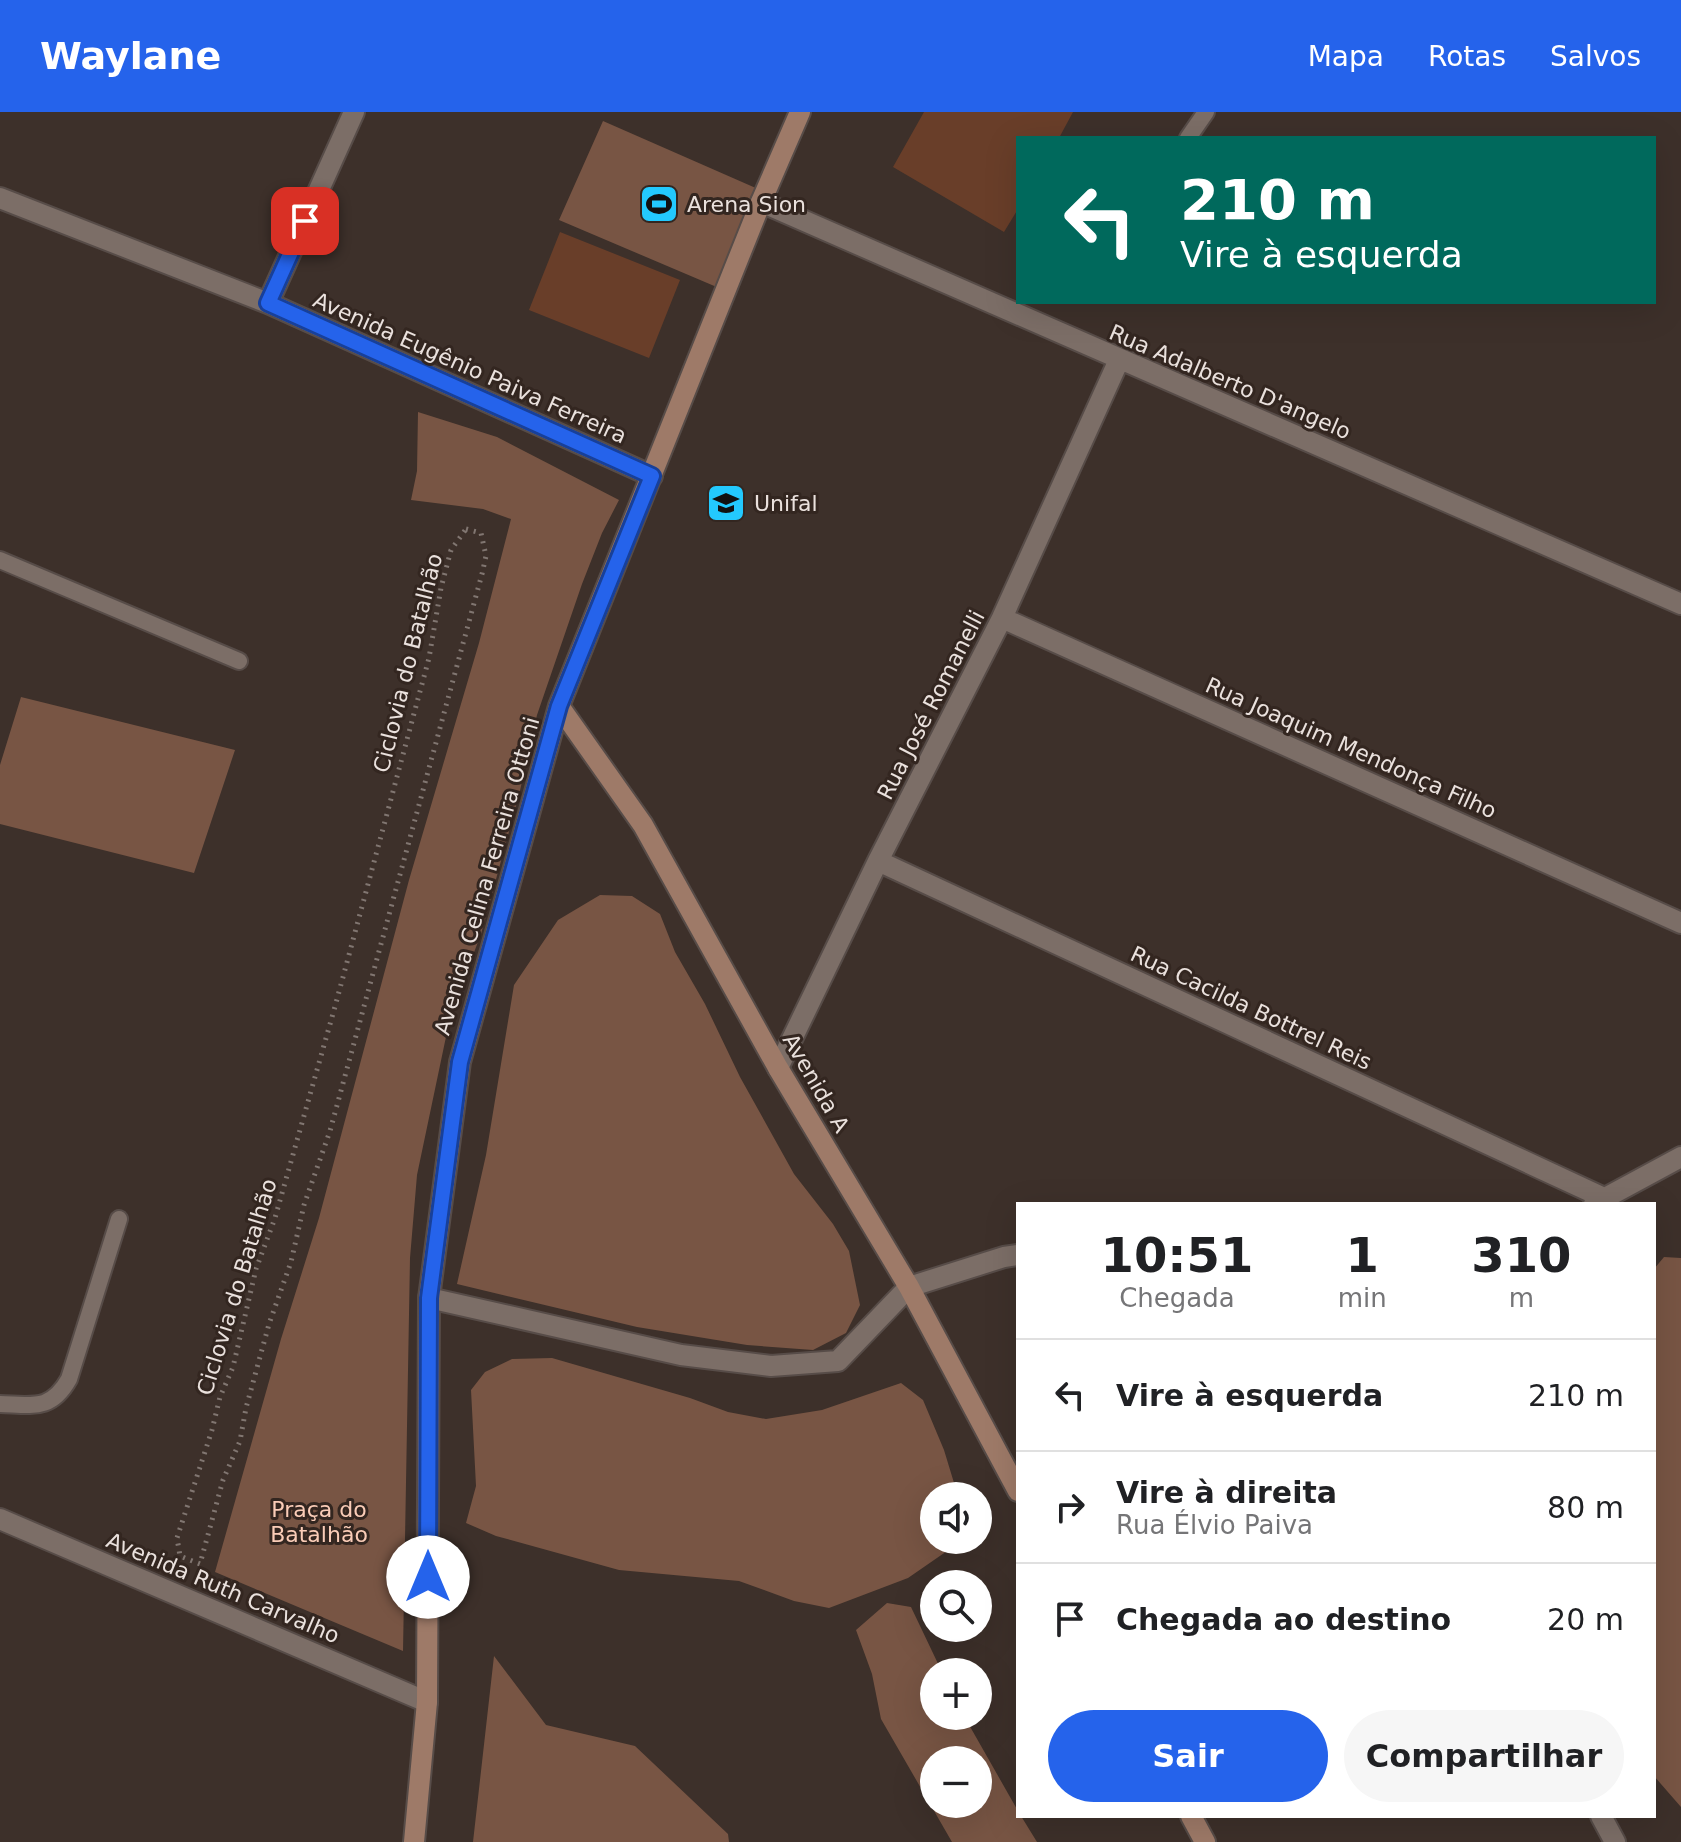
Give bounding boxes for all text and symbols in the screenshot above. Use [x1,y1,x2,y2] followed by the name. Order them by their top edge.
[40,34,221,78] text: Waylane
[1308,40,1384,73] text: Mapa
[1428,40,1506,73] text: Rotas
[1550,40,1641,73] text: Salvos
[1180,167,1375,232] text: 210 m
[1048,168,1152,272] icon: left
[638,183,680,225] sports icon: Arena Sion
[271,187,339,255] pin
[687,192,806,217] place label: Arena Sion
[283,199,327,243] icon: arrive
[1180,234,1463,275] text: Vire à esquerda
[309,287,631,449] street label: Avenida Eugênio Paiva Ferreira
[1105,320,1355,444] street label: Rua Adalberto D'angelo
[705,482,747,524] school or university icon: Unifal
[754,491,818,516] place label: Unifal
[369,551,447,775] street label: Ciclovia do Batalhão
[872,606,990,804] street label: Rua José Romanelli
[1202,672,1500,824] street label: Rua Joaquim Mendonça Filho
[430,714,544,1038] street label: Avenida Celina Ferreira Ottoni
[1127,941,1375,1075] street label: Rua Cacilda Bottrel Reis
[778,1029,854,1137] street label: Avenida A
[192,1176,282,1398] street label: Ciclovia do Batalhão
[1100,1227,1253,1283] text: 10:51
[1346,1227,1379,1283] text: 1
[1471,1227,1571,1283] text: 310
[1119,1283,1235,1313] text: Chegada
[1338,1283,1387,1313] text: min
[1509,1283,1534,1313] text: m
[1048,1373,1092,1417] icon: left
[1116,1378,1383,1413] text: Vire à esquerda
[1528,1378,1624,1413] text: 210 m
[1116,1475,1337,1510] text: Vire à direita
[920,1482,992,1818] map controls
[920,1482,992,1554] button: sound
[1048,1485,1092,1529] icon: right
[1547,1490,1624,1525] text: 80 m
[270,1497,368,1547] park label: Praça do Batalhão
[1116,1510,1313,1540] text: Rua Élvio Paiva
[103,1528,343,1648] street label: Avenida Ruth Carvalho
[386,1535,470,1619] position arrow
[920,1570,992,1642] button: search
[1048,1597,1092,1641] icon: arrive
[1116,1602,1451,1637] text: Chegada ao destino
[1547,1602,1624,1637] text: 20 m
[920,1658,992,1730] button: +
[1048,1710,1328,1802] button: Sair
[1344,1710,1624,1802] button: Compartilhar
[920,1746,992,1818] button: −

